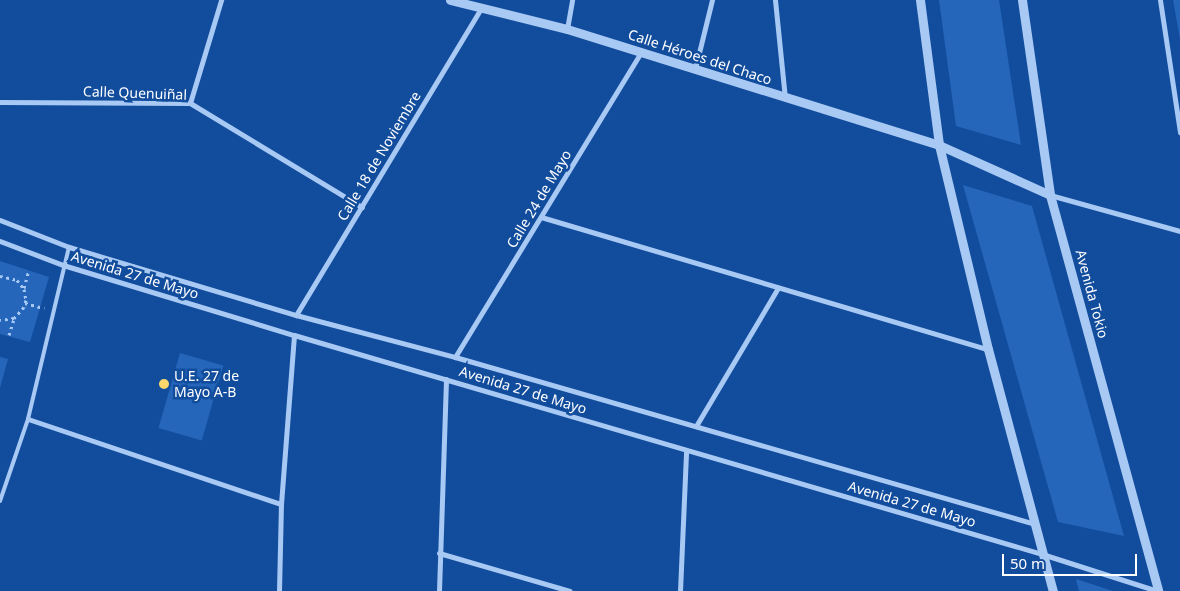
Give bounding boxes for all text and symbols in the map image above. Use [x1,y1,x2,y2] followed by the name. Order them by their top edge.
[626,26,774,88] street label: Calle Héroes del Chaco
[83,83,187,103] street label: Calle Quenuiñal
[334,88,424,224] street label: Calle 18 de Noviembre
[503,147,575,251] street label: Calle 24 de Mayo
[69,248,201,302] street label: Avenida 27 de Mayo
[1072,248,1112,340] street label: Avenida Tokio
[457,363,589,417] street label: Avenida 27 de Mayo
[174,368,239,401] place label: U.E. 27 de Mayo A-B
[158,378,170,390] marker: U.E. 27 de Mayo A-B
[846,478,978,530] street label: Avenida 27 de Mayo
[1005,544,1140,576] scale bar
[1010,553,1045,573] text: 50 m

